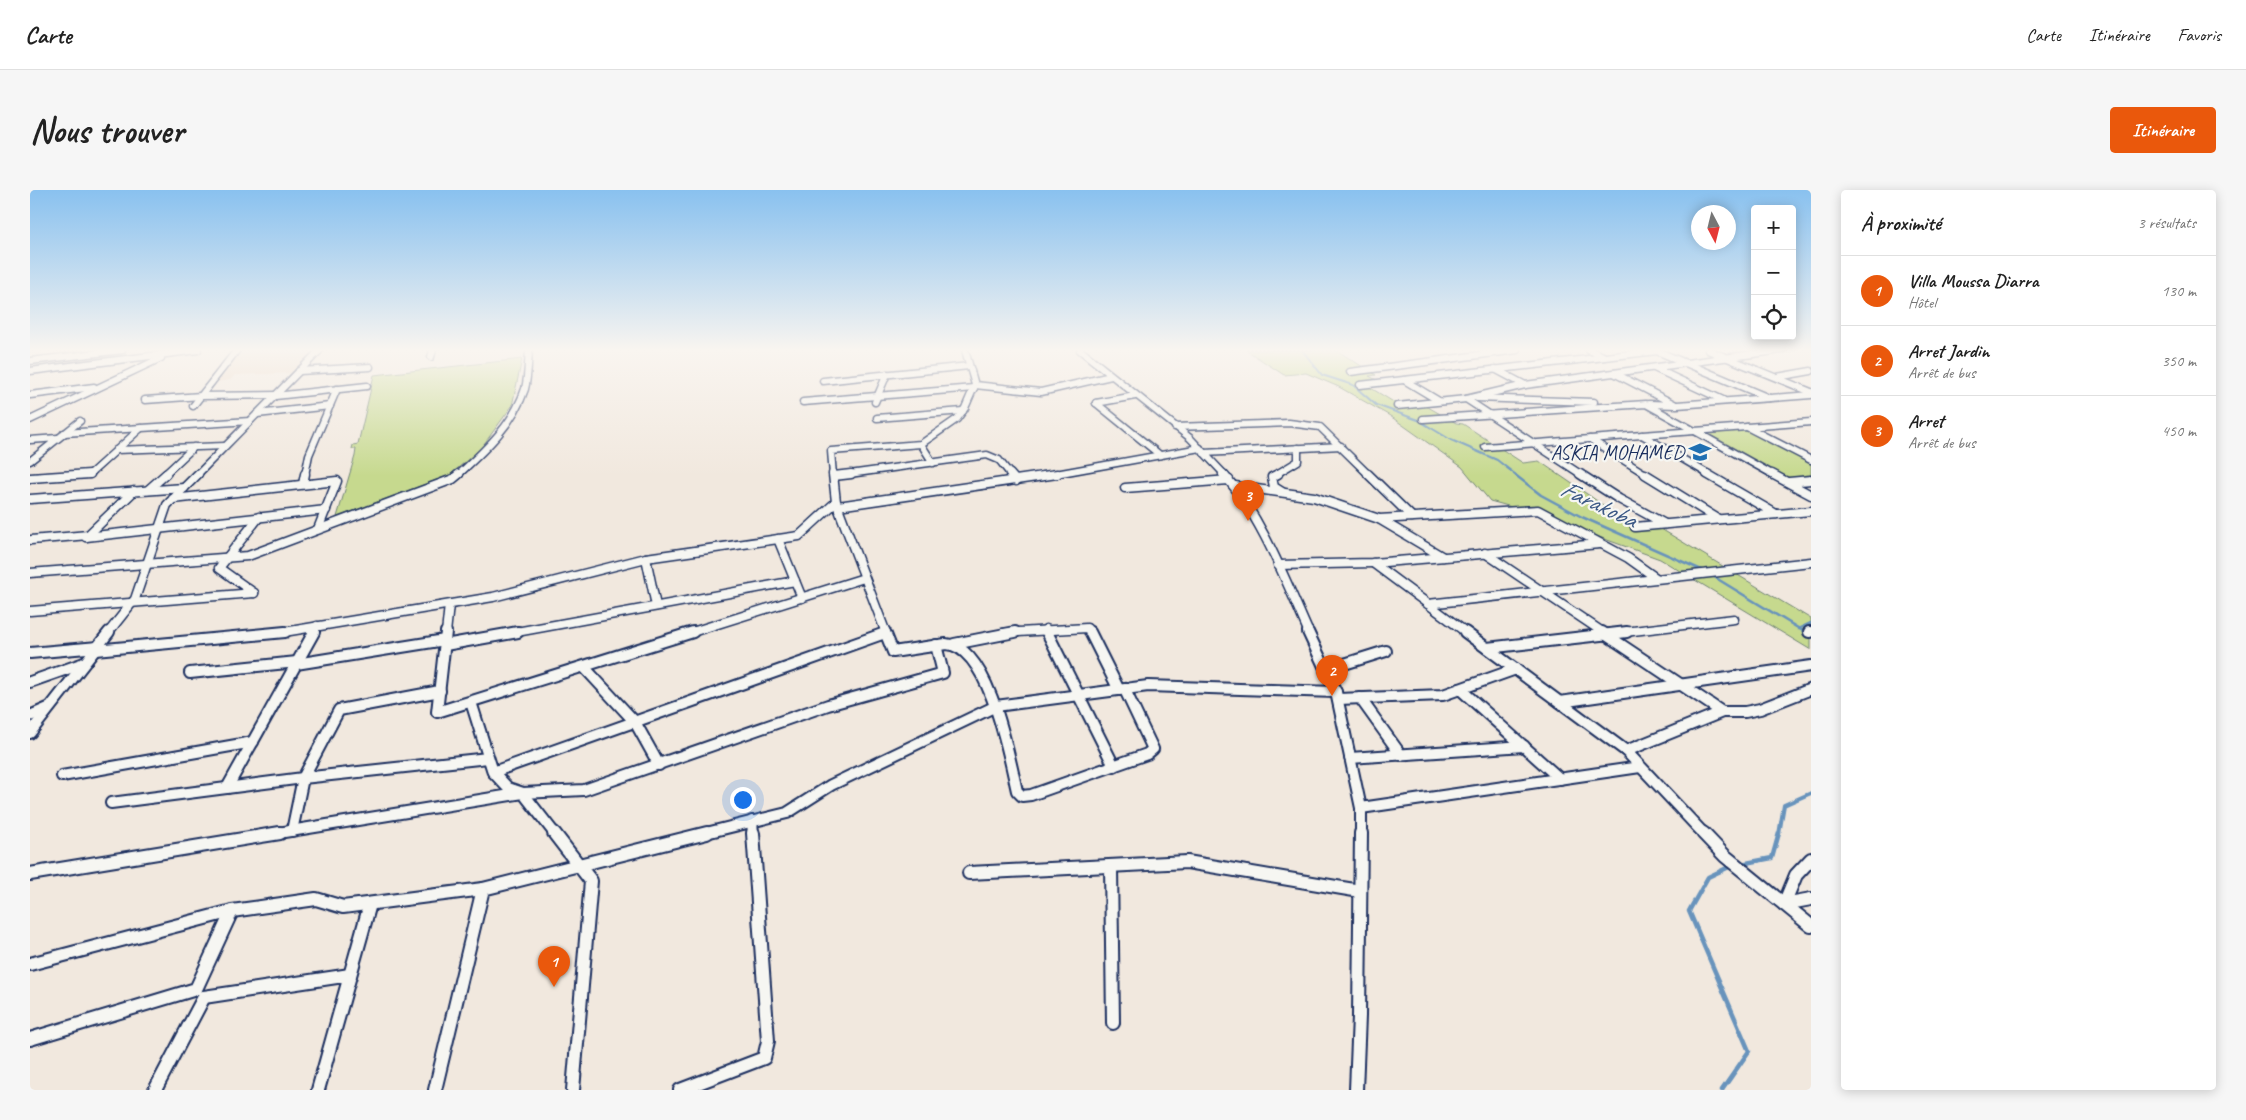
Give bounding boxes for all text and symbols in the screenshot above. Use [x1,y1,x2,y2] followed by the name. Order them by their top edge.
[25,20,72,50] text: Carte
[2026,24,2061,46] text: Carte
[2089,24,2150,46] text: Itinéraire
[2178,24,2221,46] text: Favoris
[2110,107,2216,153] button: Itinéraire
[30,108,184,153] text: Nous trouver
[1691,205,1736,250] north arrow
[1751,205,1796,340] map controls
[1751,205,1796,250] button: +
[1861,210,1941,236] text: À proximité
[2137,213,2196,233] text: 3 résultats
[1751,250,1796,295] button: −
[1908,269,2038,293] text: Villa Moussa Diarra
[1873,281,1881,301] text: 1
[2162,281,2196,301] text: 130 m
[1908,293,1936,313] text: Hôtel
[1751,295,1796,340] button: locate
[1908,339,1989,363] text: Arret Jardin
[1873,351,1881,371] text: 2
[2162,351,2196,371] text: 350 m
[1908,363,1975,383] text: Arrêt de bus
[1908,409,1944,433] text: Arret
[1873,421,1881,441] text: 3
[2162,421,2196,441] text: 450 m
[1908,433,1975,453] text: Arrêt de bus
[1687,439,1713,465] school or university icon: ASKIA MOHAMED
[1551,440,1686,465] place label: ASKIA MOHAMED
[1555,472,1644,536] water label: Farakoba
[1232,480,1264,521] pin: 3
[1316,655,1348,696] pin: 2
[730,787,756,813] your location
[538,946,570,987] pin: 1

